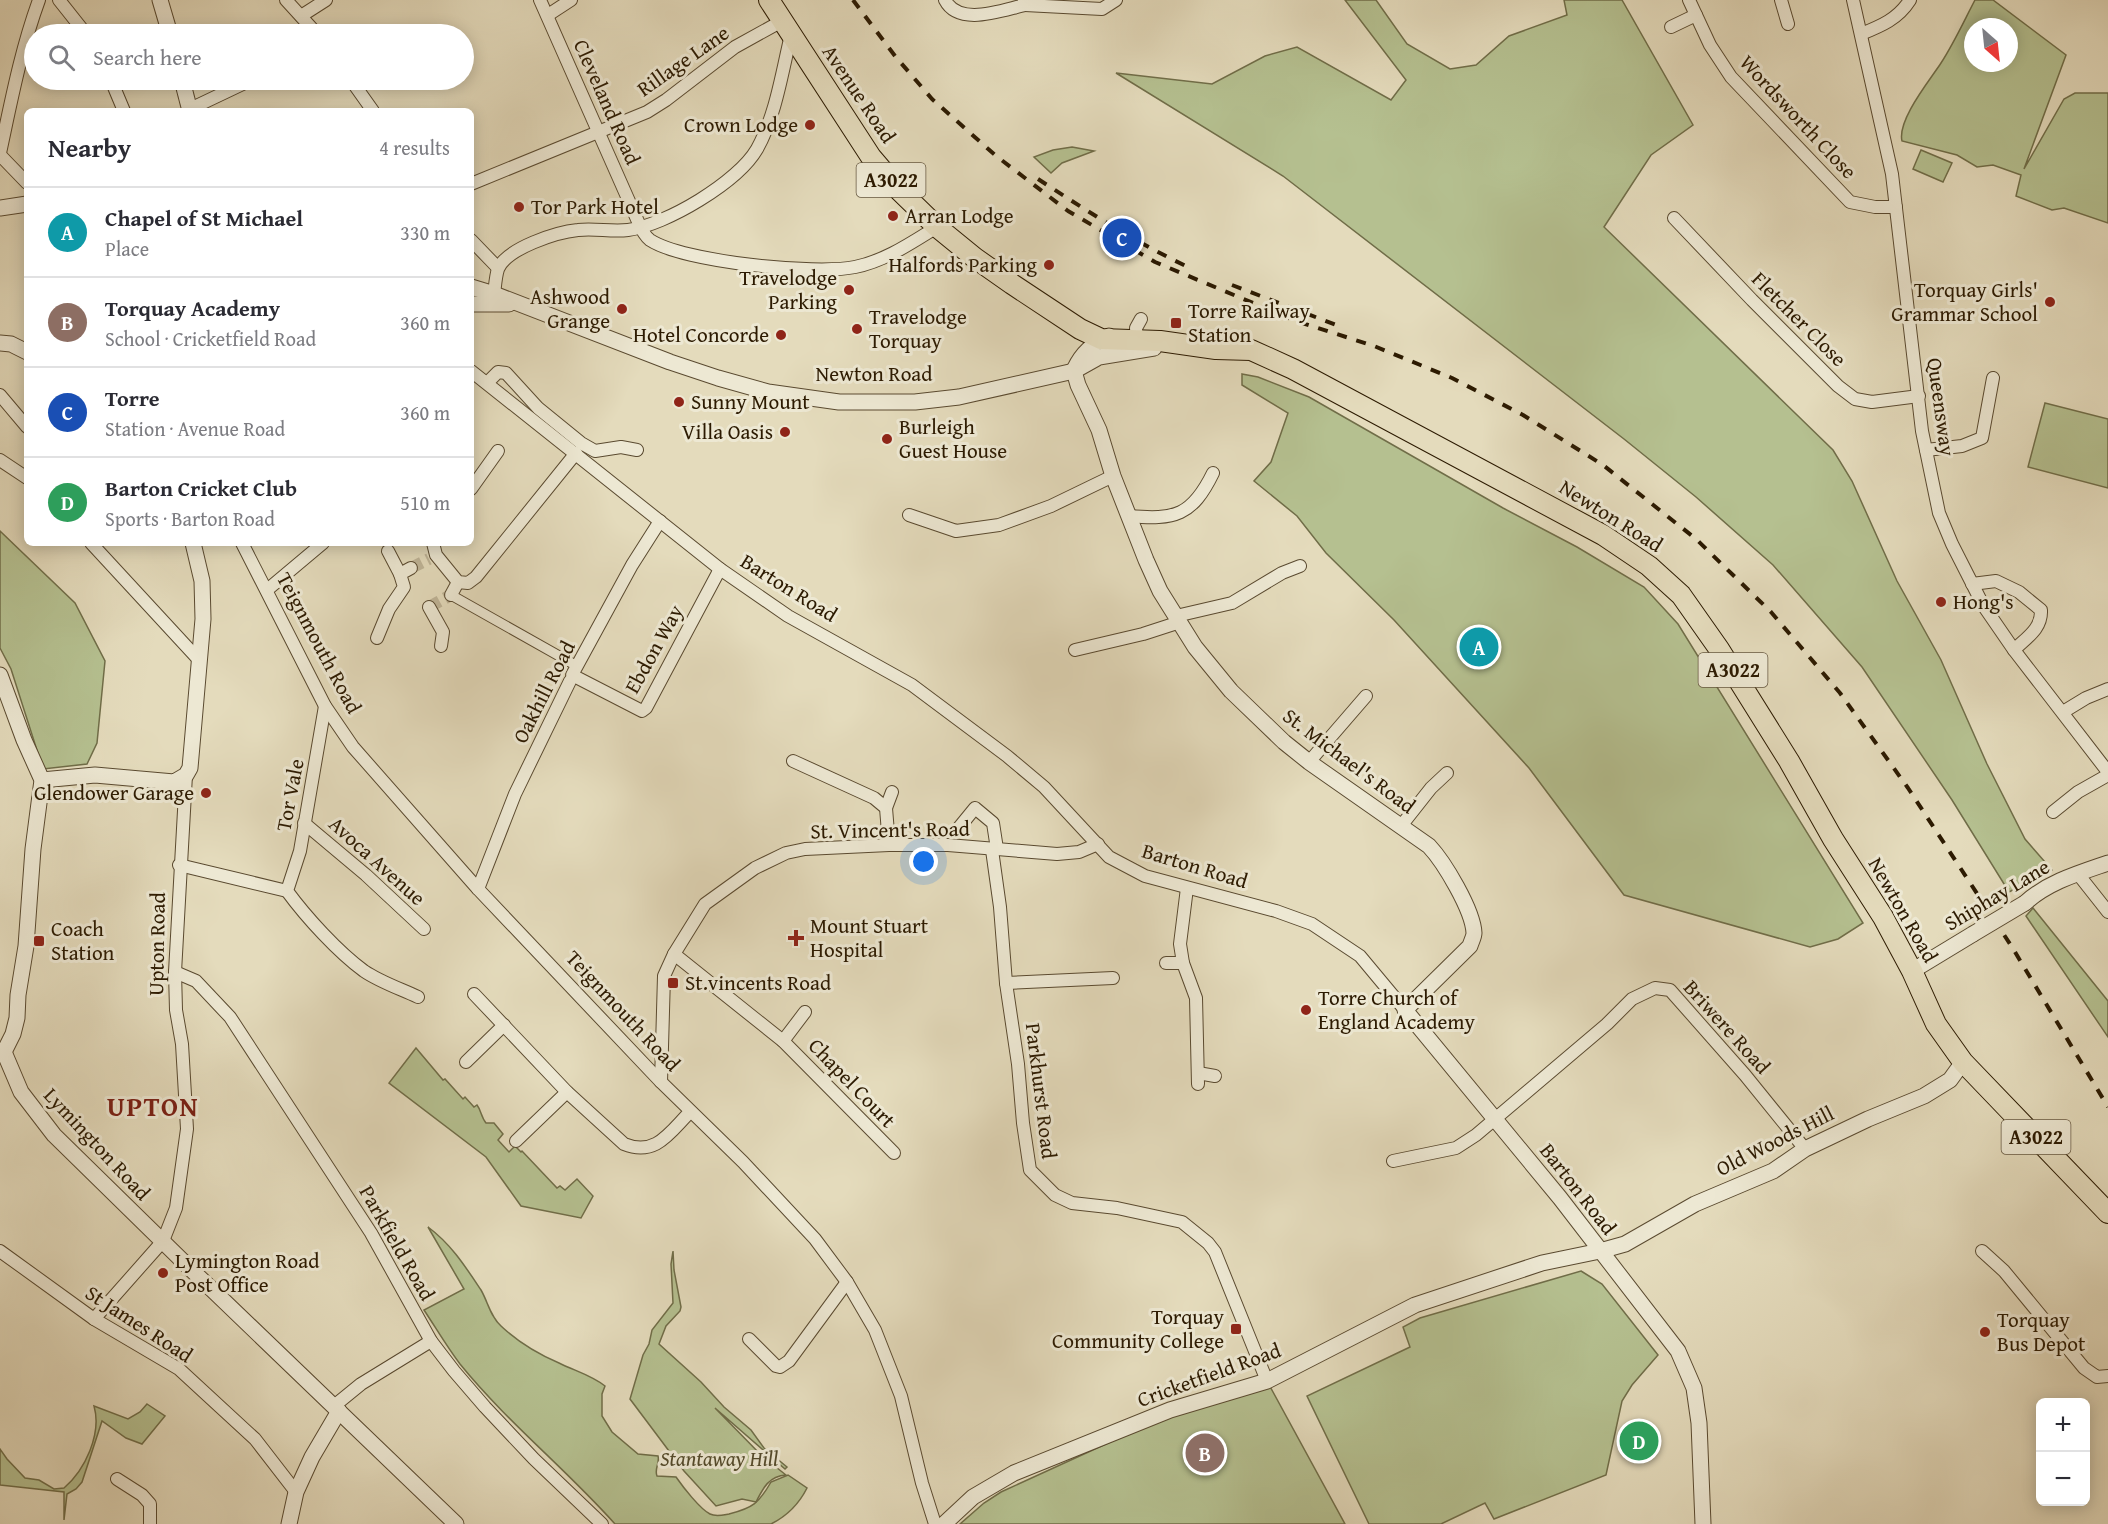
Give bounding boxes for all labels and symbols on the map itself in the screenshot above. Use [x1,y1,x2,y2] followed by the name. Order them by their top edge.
[630,17,735,104] street label: Rillage Lane
[1964,18,2018,72] north arrow
[566,34,649,170] street label: Cleveland Road
[815,38,904,150] street label: Avenue Road
[1733,48,1864,186] street label: Wordsworth Close
[684,109,798,140] place label: Crown Lodge
[803,118,817,132] marker: Crown Lodge
[856,163,926,197] road number: A3022
[531,191,659,222] place label: Tor Park Hotel
[512,200,526,214] marker: Tor Park Hotel
[905,200,1014,231] place label: Arran Lodge
[886,209,900,223] marker: Arran Lodge
[1102,216,1142,260] pin: C
[889,249,1038,280] place label: Halfords Parking
[1042,258,1056,272] marker: Halfords Parking
[739,262,838,317] place label: Travelodge Parking
[1745,264,1854,373] street label: Fletcher Close
[1891,274,2038,329] place label: Torquay Girls' Grammar School
[530,281,611,336] place label: Ashwood Grange
[842,283,856,297] marker: Travelodge Parking
[1188,295,1310,350] place label: Torre Railway Station
[2043,295,2057,309] marker: Torquay Girls' Grammar School
[869,301,967,356] place label: Travelodge Torquay
[615,302,629,316] marker: Ashwood Grange
[1169,316,1183,330] marker: Torre Railway Station
[633,319,769,350] place label: Hotel Concorde
[850,322,864,336] marker: Travelodge Torquay
[774,328,788,342] marker: Hotel Concorde
[1919,356,1964,459] street label: Queensway
[816,358,933,389] street label: Newton Road
[691,386,810,417] place label: Sunny Mount
[672,395,686,409] marker: Sunny Mount
[899,411,1007,466] place label: Burleigh Guest House
[682,416,773,447] place label: Villa Oasis
[778,425,792,439] marker: Villa Oasis
[880,432,894,446] marker: Burleigh Guest House
[1553,471,1670,560] street label: Newton Road
[735,546,844,630] street label: Barton Road
[269,567,370,720] street label: Teignmouth Road
[1953,586,2014,617] place label: Hong's
[1934,595,1948,609] marker: Hong's
[616,598,691,699] street label: Ebdon Way
[1460,624,1498,670] pin: A
[504,634,583,748] street label: Oakhill Road
[1698,653,1768,687] road number: A3022
[1276,700,1423,821] street label: St. Michael's Road
[267,756,312,834] street label: Tor Vale
[34,777,194,808] place label: Glendower Garage
[199,786,213,800] marker: Glendower Garage
[322,809,433,913] street label: Avoca Avenue
[810,813,971,846] street label: St. Vincent's Road
[1139,835,1253,897] street label: Barton Road
[909,847,938,876] your location
[1861,851,1946,969] street label: Newton Road
[1938,851,2055,938] street label: Shiphay Lane
[140,891,173,996] street label: Upton Road
[810,910,929,965] place label: Mount Stuart Hospital
[51,913,115,968] place label: Coach Station
[787,929,805,947] marker: Mount Stuart Hospital
[32,934,46,948] marker: Coach Station
[559,943,688,1079] street label: Teignmouth Road
[685,967,832,998] place label: St.vincents Road
[1677,973,1779,1081] street label: Briwere Road
[666,976,680,990] marker: St.vincents Road
[1318,982,1475,1037] place label: Torre Church of England Academy
[1299,1003,1313,1017] marker: Torre Church of England Academy
[1018,1021,1065,1161] street label: Parkhurst Road
[801,1031,904,1135] street label: Chapel Court
[37,1080,159,1208] street label: Lymington Road
[107,1086,199,1126] district label: UPTON
[1710,1097,1839,1184] street label: Old Woods Hill
[2002,1120,2070,1154] road number: A3022
[1533,1136,1625,1242] street label: Barton Road
[352,1179,443,1307] street label: Parkfield Road
[175,1245,320,1300] place label: Lymington Road Post Office
[156,1266,170,1280] marker: Lymington Road Post Office
[79,1277,200,1370] street label: St James Road
[1052,1301,1225,1356] place label: Torquay Community College
[1997,1304,2086,1359] place label: Torquay Bus Depot
[1229,1322,1243,1336] marker: Torquay Community College
[1978,1325,1992,1339] marker: Torquay Bus Depot
[1133,1334,1286,1415] street label: Cricketfield Road
[1620,1418,1658,1464] pin: D
[1186,1430,1224,1476] pin: B
[660,1443,778,1474] park label: Stantaway Hill

